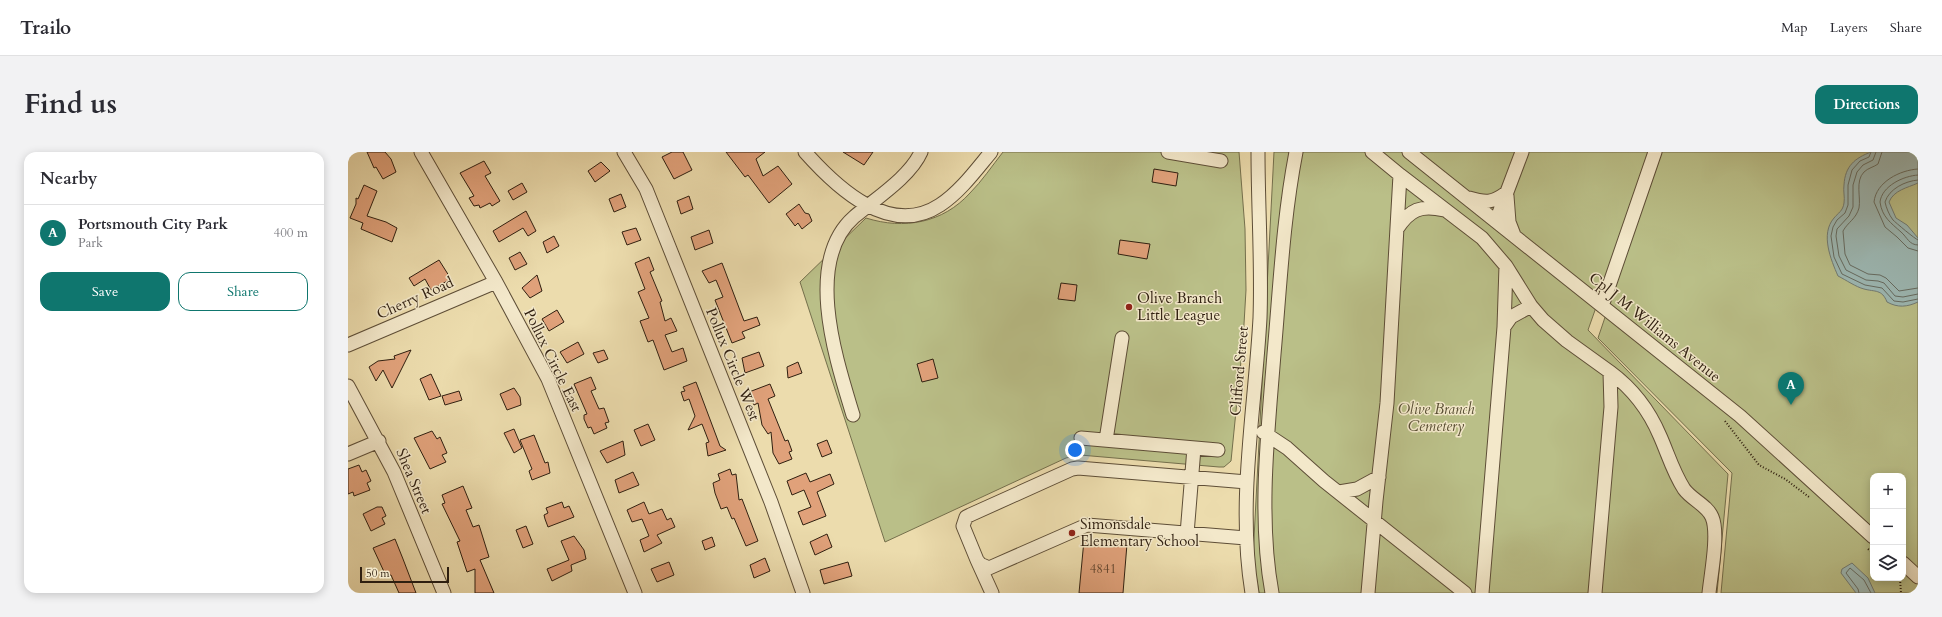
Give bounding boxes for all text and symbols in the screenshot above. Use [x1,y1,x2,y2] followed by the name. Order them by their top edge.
[20,15,71,41] text: Trailo
[1781,18,1808,37] text: Map
[1830,18,1868,37] text: Layers
[1890,18,1922,37] text: Share
[24,85,117,123] text: Find us
[1815,85,1918,124] button: Directions
[40,167,97,190] text: Nearby
[78,214,228,234] text: Portsmouth City Park
[48,224,58,242] text: A
[274,224,308,242] text: 400 m
[78,234,103,252] text: Park
[1585,268,1725,387] street label: Cpl J M Williams Avenue
[40,272,170,311] button: Save
[178,272,308,311] button: Share
[373,272,457,324] street label: Cherry Road
[1137,288,1223,325] place label: Olive Branch Little League
[1124,302,1134,312] marker: Olive Branch Little League
[519,305,587,415] street label: Pollux Circle East
[701,305,765,424] street label: Pollux Circle West
[1225,325,1253,417] street label: Clifford Street
[1778,372,1804,405] pin: A
[1398,399,1475,436] park label: Olive Branch Cemetery
[1065,440,1085,460] your location
[391,445,437,517] street label: Shea Street
[1870,473,1906,581] map controls
[1870,473,1906,509] button: +
[1870,509,1906,545] button: −
[1080,514,1199,551] place label: Simonsdale Elementary School
[1067,528,1077,538] marker: Simonsdale Elementary School
[1870,545,1906,581] button: layers
[1090,560,1116,578] house number: 4841
[360,565,449,584] scale bar
[366,566,390,581] text: 50 m

